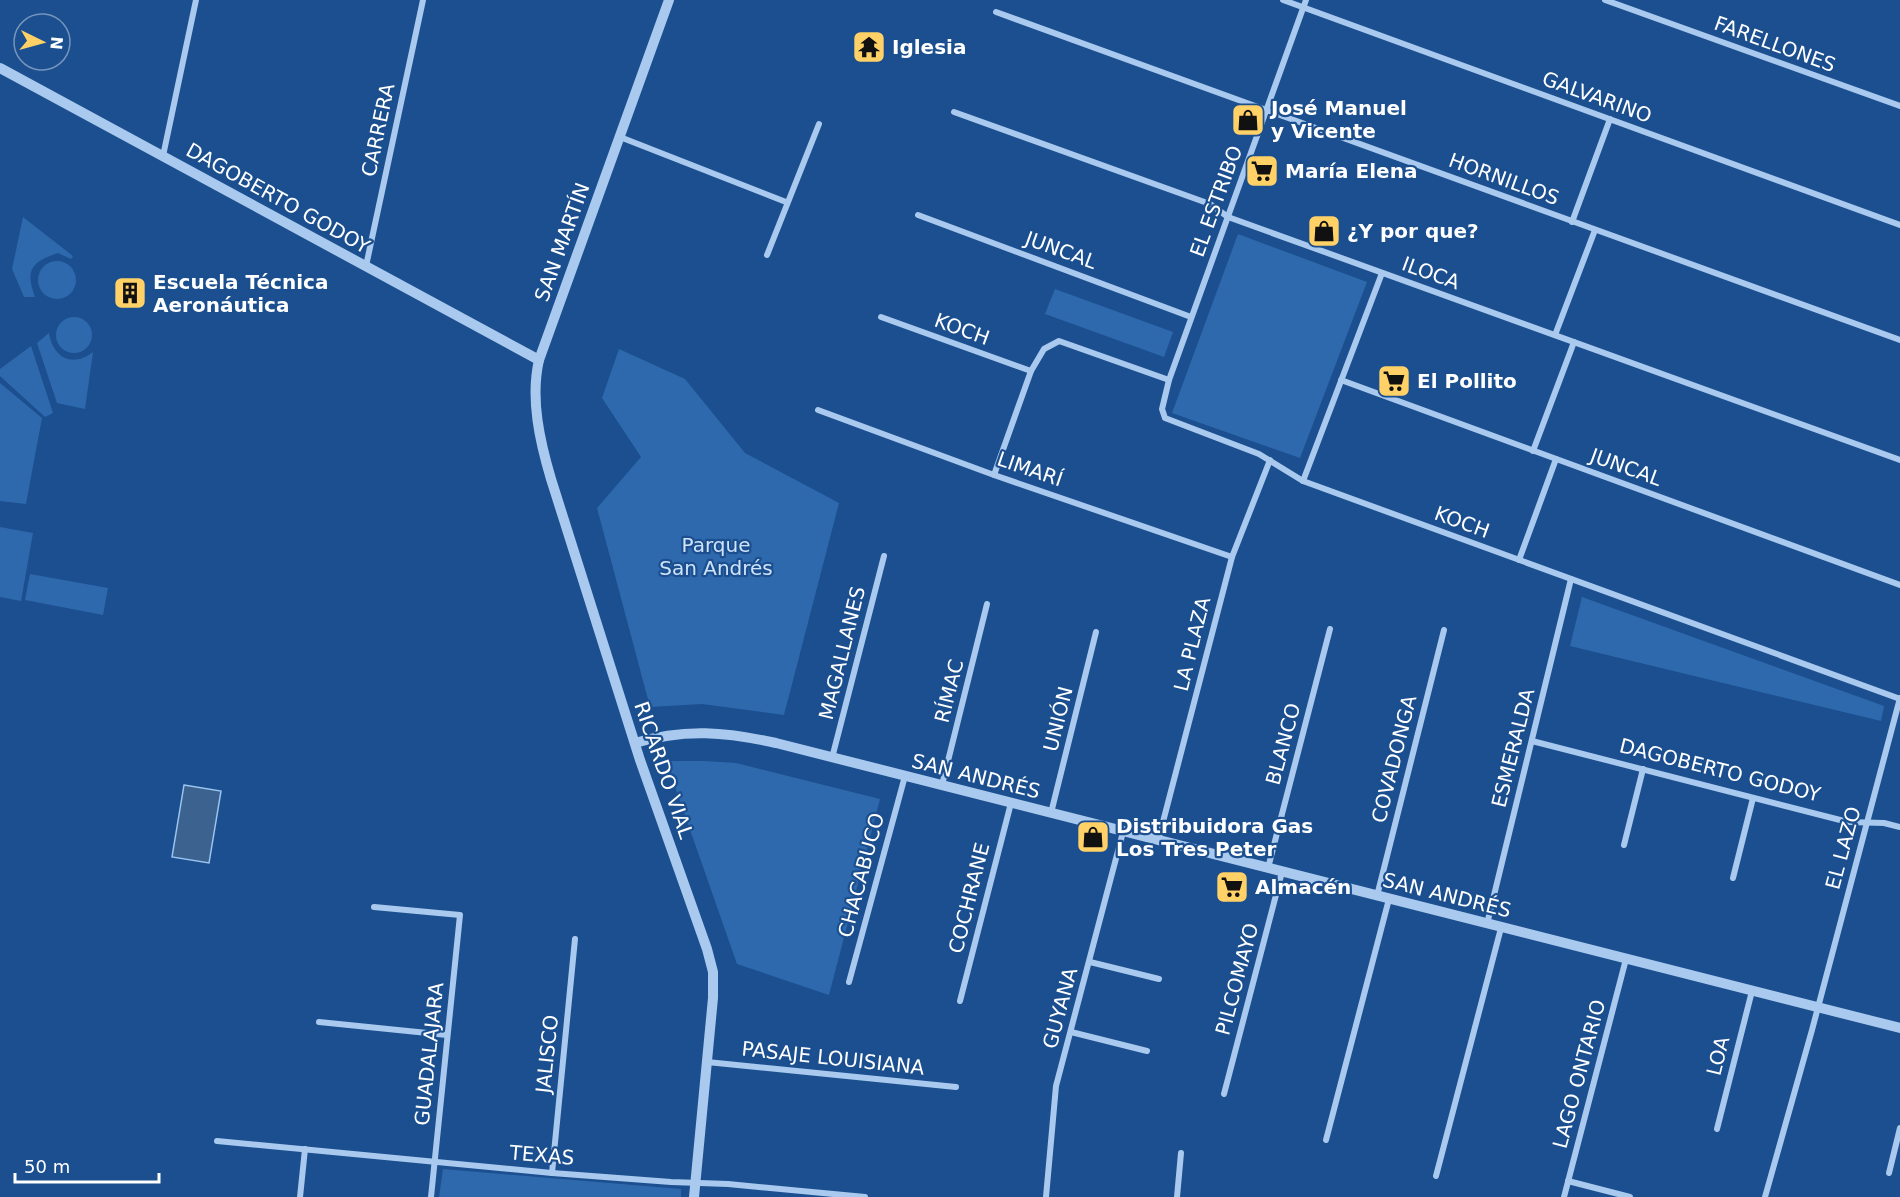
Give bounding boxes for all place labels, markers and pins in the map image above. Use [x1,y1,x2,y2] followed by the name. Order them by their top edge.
[851,29,887,65] temple icon: Iglesia
[892,35,966,59] place label: Iglesia
[1269,96,1407,143] place label: José Manuel y Vicente
[1230,102,1266,138] shop icon: José Manuel y Vicente
[1244,153,1280,189] supermarket icon: María Elena
[1285,159,1417,183] place label: María Elena
[1306,213,1342,249] shop icon: ¿Y por que?
[1347,219,1479,243] place label: ¿Y por que?
[153,270,328,317] place label: Escuela Técnica Aeronáutica
[112,275,148,311] building icon: Escuela Técnica Aeronáutica
[1376,363,1412,399] supermarket icon: El Pollito
[1417,369,1517,393] place label: El Pollito
[1116,814,1313,861] place label: Distribuidora Gas Los Tres Peter
[1075,819,1111,855] shop icon: Distribuidora Gas Los Tres Peter
[1214,869,1250,905] supermarket icon: Almacén
[1255,875,1351,899] place label: Almacén

